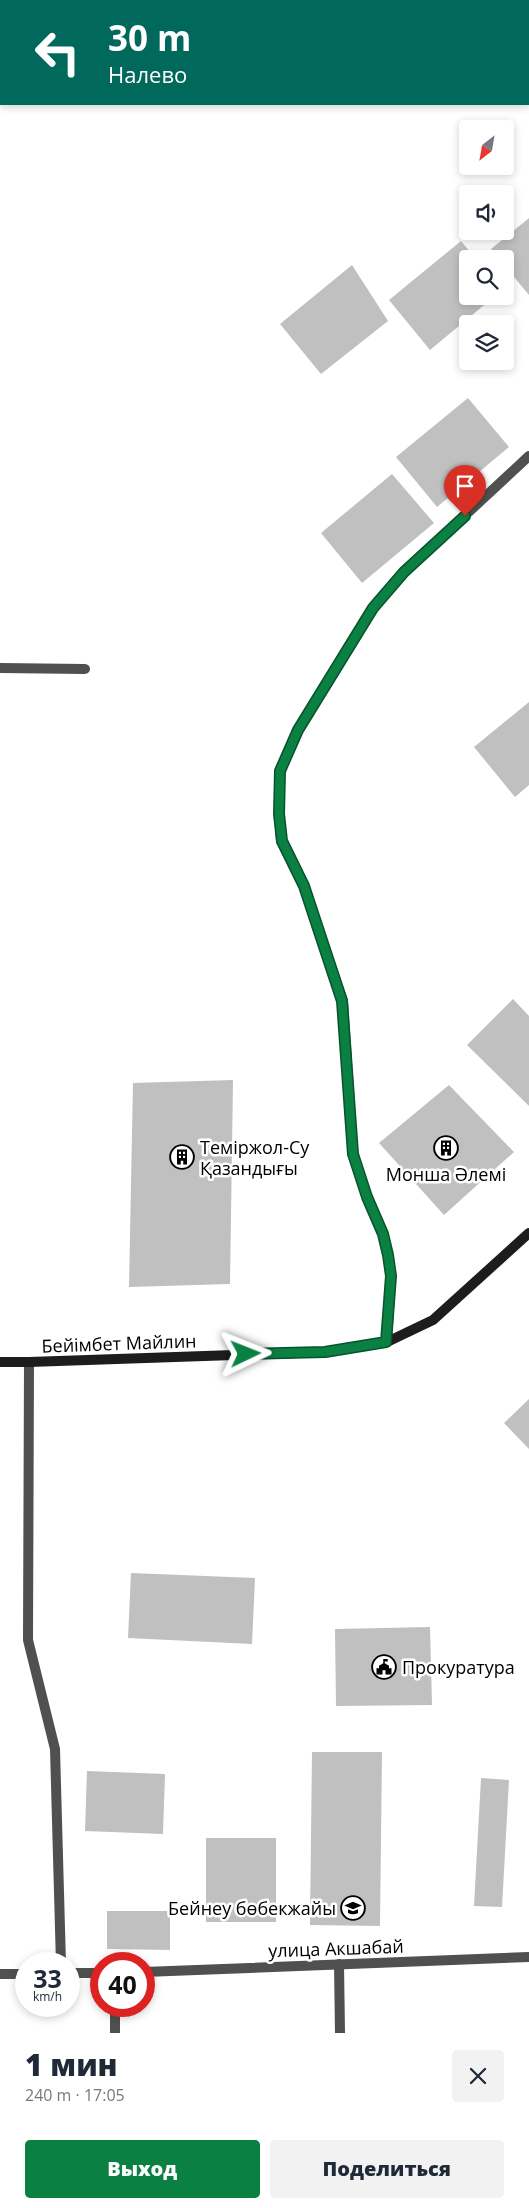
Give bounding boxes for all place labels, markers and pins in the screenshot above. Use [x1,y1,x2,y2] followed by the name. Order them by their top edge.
[444,465,486,516] pin
[200,1135,310,1180] place label: Теміржол-Су Қазандығы
[433,1135,459,1161] building icon: Монша Әлемі
[169,1144,195,1170] building icon: Теміржол-Су Қазандығы
[386,1162,506,1186] place label: Монша Әлемі
[371,1654,397,1680] public building icon: Прокуратура
[402,1655,515,1679] place label: Прокуратура
[340,1895,366,1921] school or university icon: Бейнеу бөбекжайы
[168,1896,336,1920] place label: Бейнеу бөбекжайы

